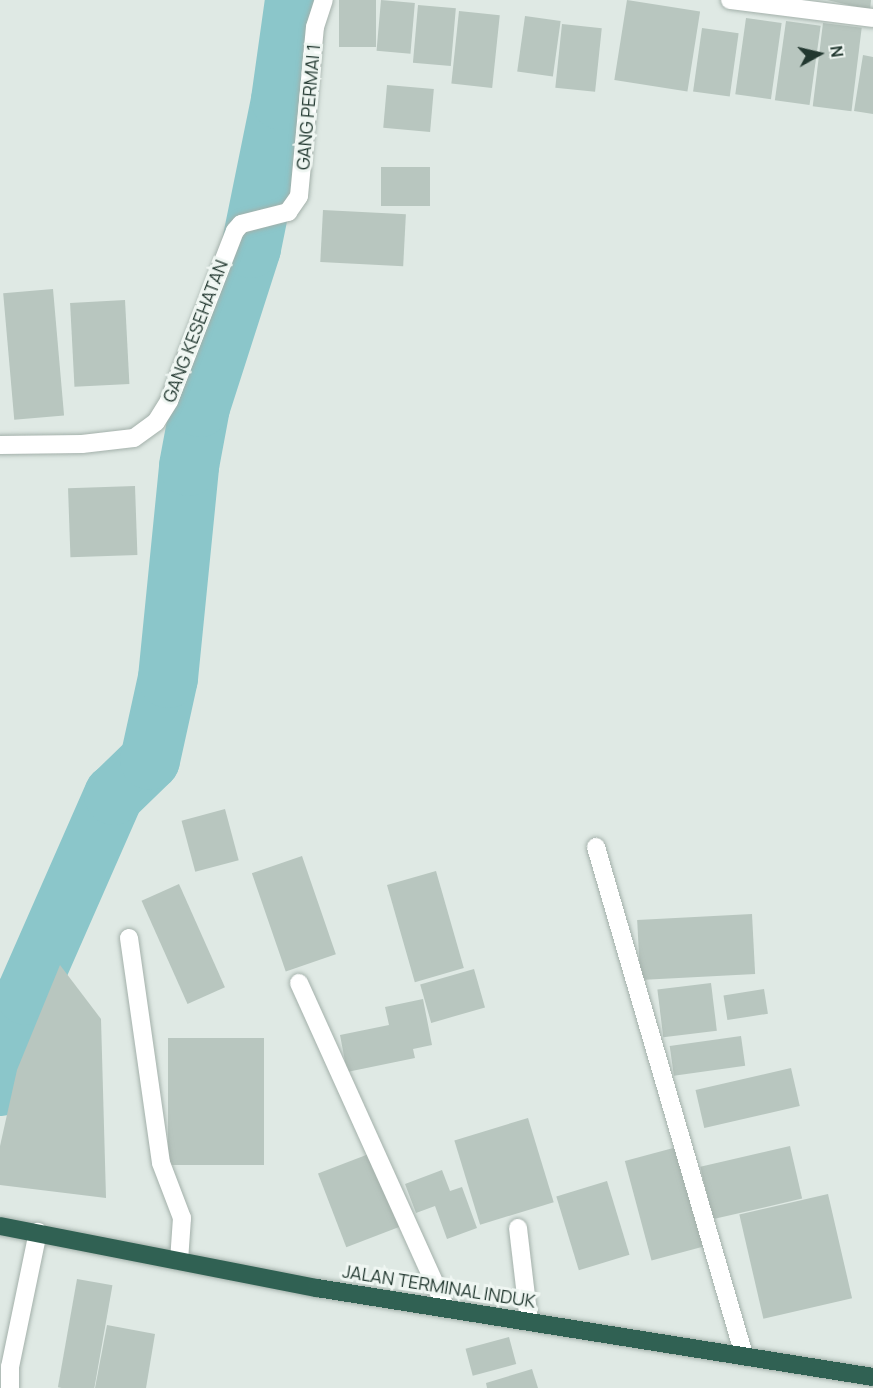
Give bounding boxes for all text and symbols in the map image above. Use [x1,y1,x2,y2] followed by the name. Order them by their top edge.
[789,24,849,84] north arrow
[292,43,324,171] street label: GANG PERMAI 1
[825,44,849,59] text: N
[158,257,232,405] street label: GANG KESEHATAN
[341,1260,537,1312] street label: JALAN TERMINAL INDUK

